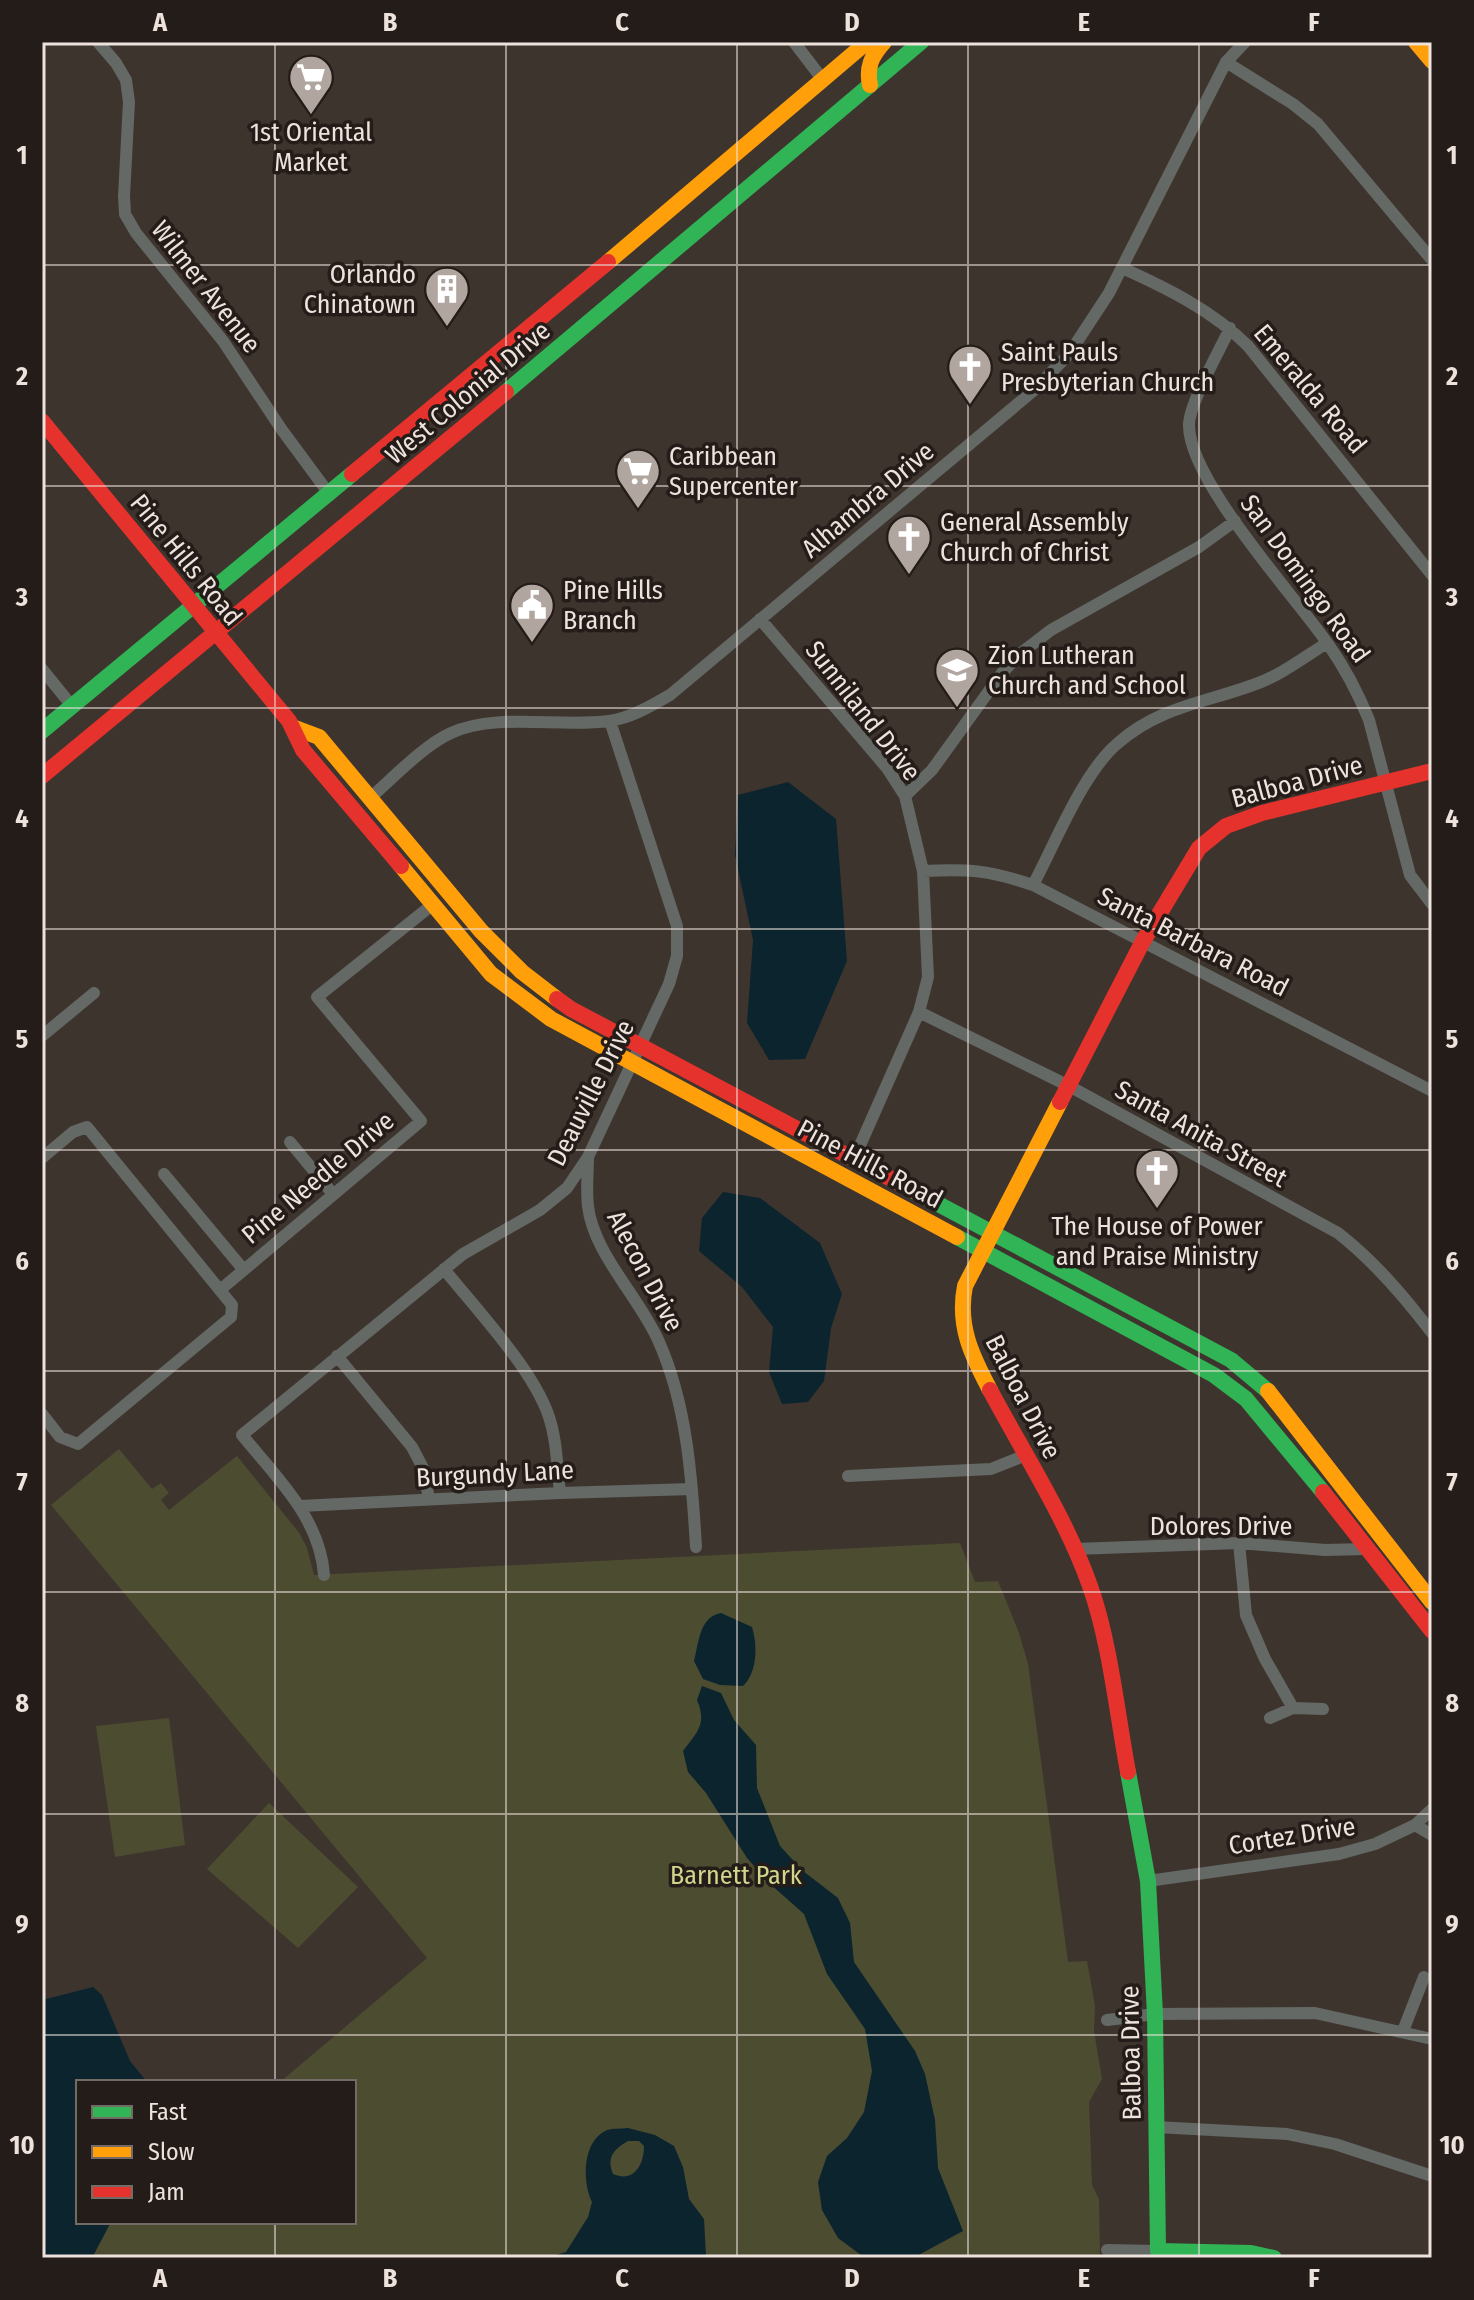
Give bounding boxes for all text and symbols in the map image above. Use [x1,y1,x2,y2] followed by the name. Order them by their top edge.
[152,7,168,38] text: A
[383,7,398,38] text: B
[615,7,629,38] text: C
[844,7,860,38] text: D
[1078,7,1090,38] text: E
[1308,7,1320,38] text: F
[287,53,335,116] supermarket icon: 1st Oriental Market
[250,117,372,178] place label: 1st Oriental Market
[17,140,28,171] text: 1
[1447,140,1458,171] text: 1
[145,215,267,359] street label: Wilmer Avenue
[304,259,416,320] place label: Orlando Chinatown
[423,265,471,328] building icon: Orlando Chinatown
[379,315,557,471] street label: West Colonial Drive
[1247,318,1373,460] street label: Emeralda Road
[1001,337,1214,398] place label: Saint Pauls Presbyterian Church
[946,343,994,406] church icon: Saint Pauls Presbyterian Church
[15,361,28,392] text: 2
[1445,361,1458,392] text: 2
[796,436,940,564] street label: Alhambra Drive
[669,441,798,502] place label: Caribbean Supercenter
[614,447,662,510] supermarket icon: Caribbean Supercenter
[124,488,248,632] street label: Pine Hills Road
[1234,489,1376,669] street label: San Domingo Road
[940,507,1129,568] place label: General Assembly Church of Christ
[885,513,933,576] church icon: General Assembly Church of Christ
[563,575,663,636] place label: Pine Hills Branch
[508,581,556,644] public building icon: Pine Hills Branch
[15,582,28,613] text: 3
[1445,582,1458,613] text: 3
[799,635,927,787] street label: Sunniland Drive
[988,640,1186,701] place label: Zion Lutheran Church and School
[933,646,981,709] school or university icon: Zion Lutheran Church and School
[1228,750,1366,814] street label: Balboa Drive
[15,803,29,834] text: 4
[1445,803,1459,834] text: 4
[1092,881,1294,1003] street label: Santa Barbara Road
[541,1015,641,1171] street label: Deauville Drive
[16,1024,29,1055] text: 5
[1446,1024,1459,1055] text: 5
[1110,1074,1293,1194] street label: Santa Anita Street
[236,1105,400,1251] street label: Pine Needle Drive
[792,1113,948,1215] street label: Pine Hills Road
[1133,1147,1181,1210] church icon: The House of Power and Praise Ministry
[600,1205,690,1337] street label: Alecon Drive
[1052,1211,1262,1272] place label: The House of Power and Praise Ministry
[15,1246,29,1277] text: 6
[1445,1246,1459,1277] text: 6
[979,1330,1067,1464] street label: Balboa Drive
[415,1454,575,1494] street label: Burgundy Lane
[16,1467,28,1498] text: 7
[1446,1467,1458,1498] text: 7
[1150,1511,1292,1542] street label: Dolores Drive
[15,1688,29,1719] text: 8
[1445,1688,1459,1719] text: 8
[1227,1811,1357,1861] street label: Cortez Drive
[670,1860,803,1891] park label: Barnett Park
[15,1909,29,1940] text: 9
[1445,1909,1459,1940] text: 9
[1114,1985,1148,2121] street label: Balboa Drive
[76,2080,356,2224] legend
[148,2098,187,2126] text: Fast
[9,2130,35,2161] text: 10
[1439,2130,1465,2161] text: 10
[148,2138,195,2166] text: Slow
[148,2178,185,2206] text: Jam
[152,2263,168,2294] text: A
[383,2263,398,2294] text: B
[615,2263,629,2294] text: C
[844,2263,860,2294] text: D
[1078,2263,1090,2294] text: E
[1308,2263,1320,2294] text: F

